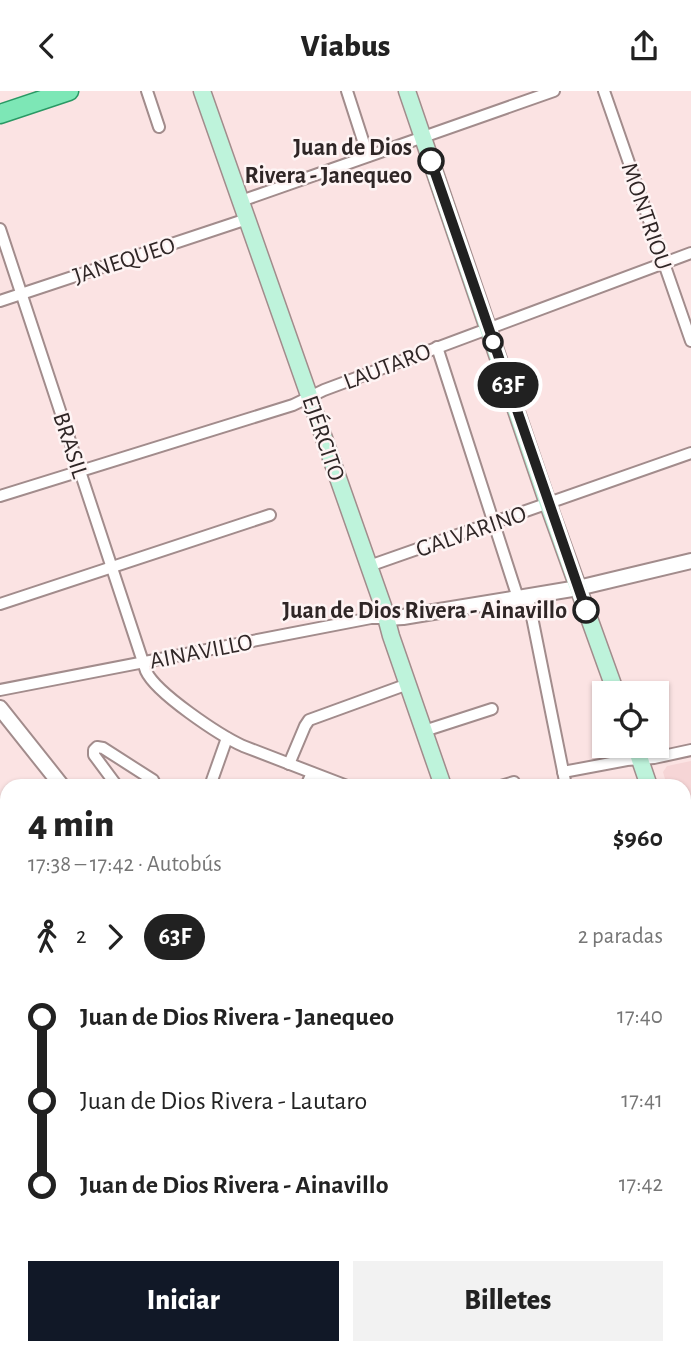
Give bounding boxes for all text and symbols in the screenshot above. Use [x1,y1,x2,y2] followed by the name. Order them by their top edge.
[28,27,66,65] icon: back
[625,27,663,65] icon: share
[301,30,390,62] text: Viabus
[244,136,412,188] place label: Juan de Dios Rivera - Janequeo
[418,148,444,174] marker: Juan de Dios Rivera - Janequeo
[617,160,676,273] street label: MONTRIOU
[70,233,178,289] street label: JANEQUEO
[483,332,503,352] unlabelled marker
[341,339,434,394] street label: LAUTARO
[468,362,548,408] line badge: 63F
[492,373,524,397] text: 63F
[297,392,351,484] street label: EJÉRCITO
[48,409,92,481] street label: BRASIL
[413,502,530,562] street label: GALVARINO
[573,597,599,623] marker: Juan de Dios Rivera - Ainavillo
[282,599,567,623] place label: Juan de Dios Rivera - Ainavillo
[148,630,255,674] street label: AINAVILLO
[592,681,669,758] map controls
[592,681,669,758] button: locate
[28,806,114,844] text: 4 min
[613,825,663,851] text: $960
[28,853,222,876] text: 17:38 – 17:42 · Autobús
[28,918,66,956] icon: walk
[96,918,134,956] icon: forward
[76,925,86,948] text: 2
[158,925,191,949] text: 63F
[578,925,663,948] text: 2 paradas
[80,1004,394,1030] text: Juan de Dios Rivera - Janequeo
[617,1005,663,1028] text: 17:40
[80,1088,367,1114] text: Juan de Dios Rivera - Lautaro
[621,1089,663,1112] text: 17:41
[80,1172,389,1198] text: Juan de Dios Rivera - Ainavillo
[619,1173,663,1196] text: 17:42
[28,1261,339,1341] button: Iniciar
[353,1261,663,1341] button: Billetes

